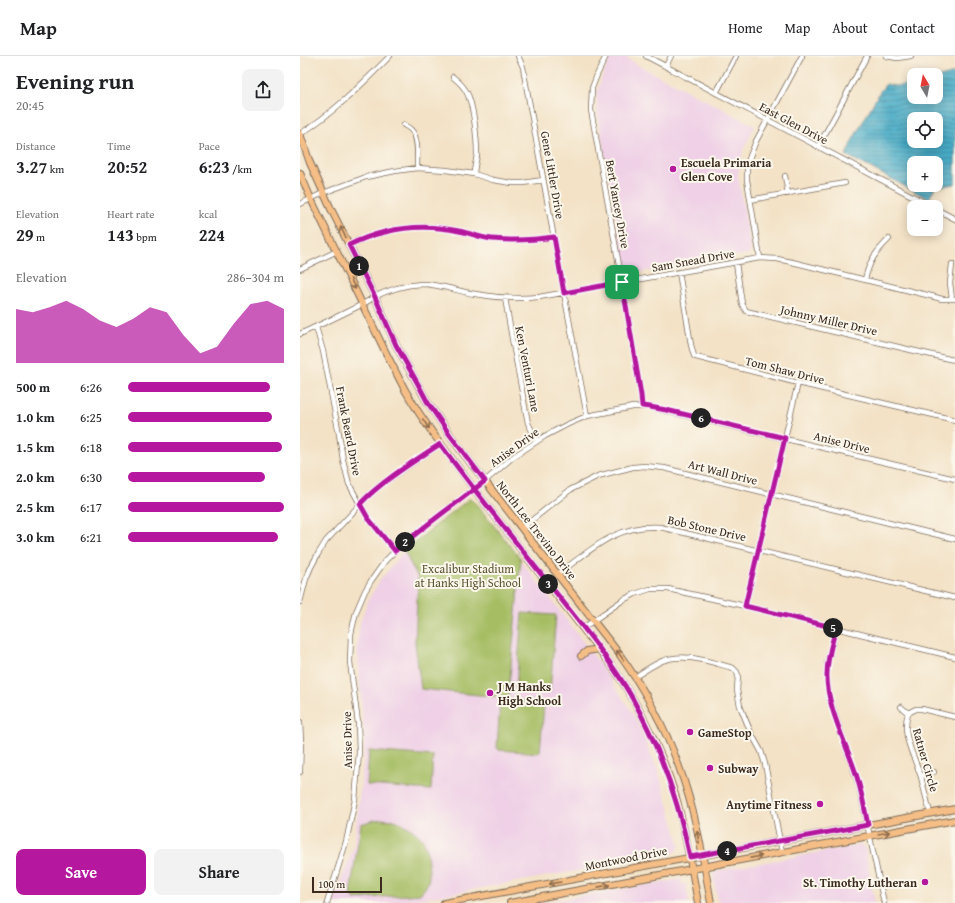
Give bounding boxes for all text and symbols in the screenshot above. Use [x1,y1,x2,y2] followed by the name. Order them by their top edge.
[20,14,57,42] text: Map
[728,18,763,38] text: Home
[785,18,810,38] text: Map
[832,18,868,38] text: About
[890,18,935,38] text: Contact
[16,65,134,97] text: Evening run
[907,68,943,104] north arrow
[907,68,943,236] map controls
[242,69,284,111] button: share
[16,96,44,115] text: 20:45
[757,98,832,148] street label: East Glen Drive
[907,112,943,148] button: locate
[537,130,569,221] street label: Gene Littler Drive
[16,138,55,154] text: Distance
[107,138,131,154] text: Time
[199,138,220,154] text: Pace
[16,154,47,179] text: 3.27
[107,154,147,179] text: 20:52
[199,154,230,179] text: 6:23
[681,154,772,185] place label: Escuela Primaria Glen Cove
[907,156,943,192] button: +
[602,158,634,250] street label: Bert Yancey Drive
[47,161,64,177] text: km
[230,161,252,177] text: /km
[668,164,678,174] marker: Escuela Primaria Glen Cove
[907,200,943,236] button: −
[16,206,59,222] text: Elevation
[107,206,155,222] text: Heart rate
[199,206,217,222] text: kcal
[16,222,34,247] text: 29
[107,222,134,247] text: 143
[199,222,225,247] text: 224
[338,227,346,239] one-way arrow
[34,229,45,245] text: m
[134,229,157,245] text: bpm
[650,244,736,276] street label: Sam Snead Drive
[349,256,369,276] pin: 1
[356,258,362,274] text: 1
[605,265,639,299] pin
[16,268,67,287] text: Elevation
[227,268,284,287] text: 286–304 m
[611,271,633,293] icon: arrive
[349,278,357,290] one-way arrow
[777,300,879,339] street label: Johnny Miller Drive
[511,325,545,414] street label: Ken Venturi Lane
[744,352,827,388] street label: Tom Shaw Drive
[16,378,50,397] text: 500 m
[80,378,102,397] text: 6:26
[332,385,366,478] street label: Frank Beard Drive
[16,408,55,427] text: 1.0 km
[80,408,102,427] text: 6:25
[691,408,711,428] pin: 6
[698,410,704,426] text: 6
[422,418,430,429] one-way arrow
[486,423,542,471] street label: Anise Drive
[812,427,872,457] street label: Anise Drive
[16,438,55,457] text: 1.5 km
[80,438,102,457] text: 6:18
[687,455,760,489] street label: Art Wall Drive
[16,468,55,487] text: 2.0 km
[80,468,102,487] text: 6:30
[493,477,581,583] street label: North Lee Trevino Drive
[16,498,55,517] text: 2.5 km
[80,498,102,517] text: 6:17
[666,511,748,545] street label: Bob Stone Drive
[16,528,55,547] text: 3.0 km
[80,528,102,547] text: 6:21
[395,532,415,552] pin: 2
[402,534,408,550] text: 2
[415,560,522,591] park label: Excalibur Stadium at Hanks High School
[538,574,558,594] pin: 3
[545,576,551,592] text: 3
[823,618,843,638] pin: 5
[830,620,836,636] text: 5
[616,650,624,661] one-way arrow
[496,678,562,709] place label: J M Hanks High School
[485,688,495,698] marker: J M Hanks High School
[338,711,356,769] street label: Anise Drive
[698,724,752,741] place label: GameStop
[909,726,943,794] street label: Ratner Circle
[685,727,695,737] marker: GameStop
[718,760,759,777] place label: Subway
[705,763,715,773] marker: Subway
[726,796,812,813] place label: Anytime Fitness
[815,799,825,809] marker: Anytime Fitness
[877,829,890,837] one-way arrow
[694,831,702,844] one-way arrow
[717,841,737,861] pin: 4
[583,842,669,874] street label: Montwood Drive
[724,843,730,859] text: 4
[16,849,146,895] button: Save
[154,849,284,895] button: Share
[750,852,763,860] one-way arrow
[803,874,917,891] place label: St. Timothy Lutheran
[312,875,382,894] scale bar
[318,876,345,892] text: 100 m
[920,877,930,887] marker: St. Timothy Lutheran
[549,879,562,887] one-way arrow
[597,881,610,889] one-way arrow

